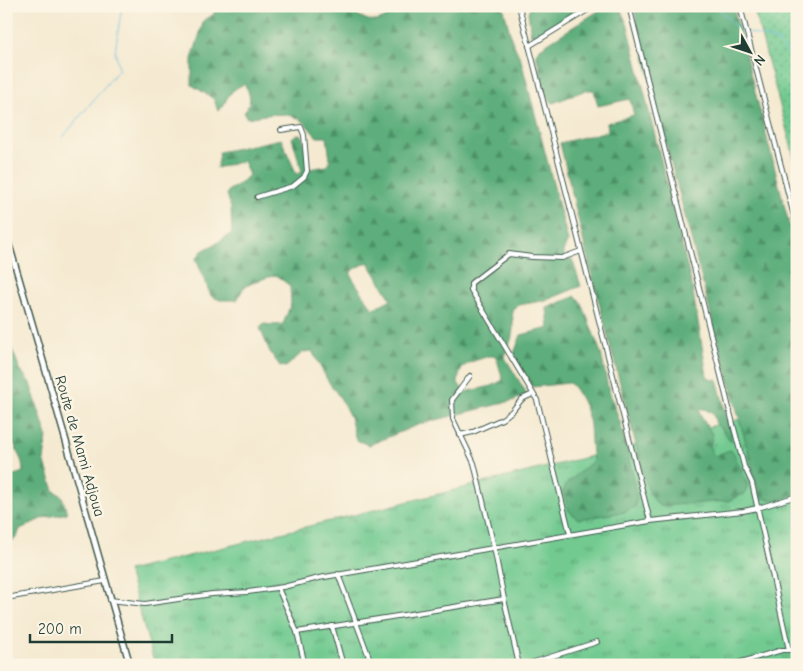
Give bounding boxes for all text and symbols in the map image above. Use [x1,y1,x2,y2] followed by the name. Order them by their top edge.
[726,28,776,78] north arrow
[750,51,769,69] text: N
[51,373,109,519] street label: Route de Mami Adjoua
[30,611,172,643] scale bar
[38,620,82,638] text: 200 m

